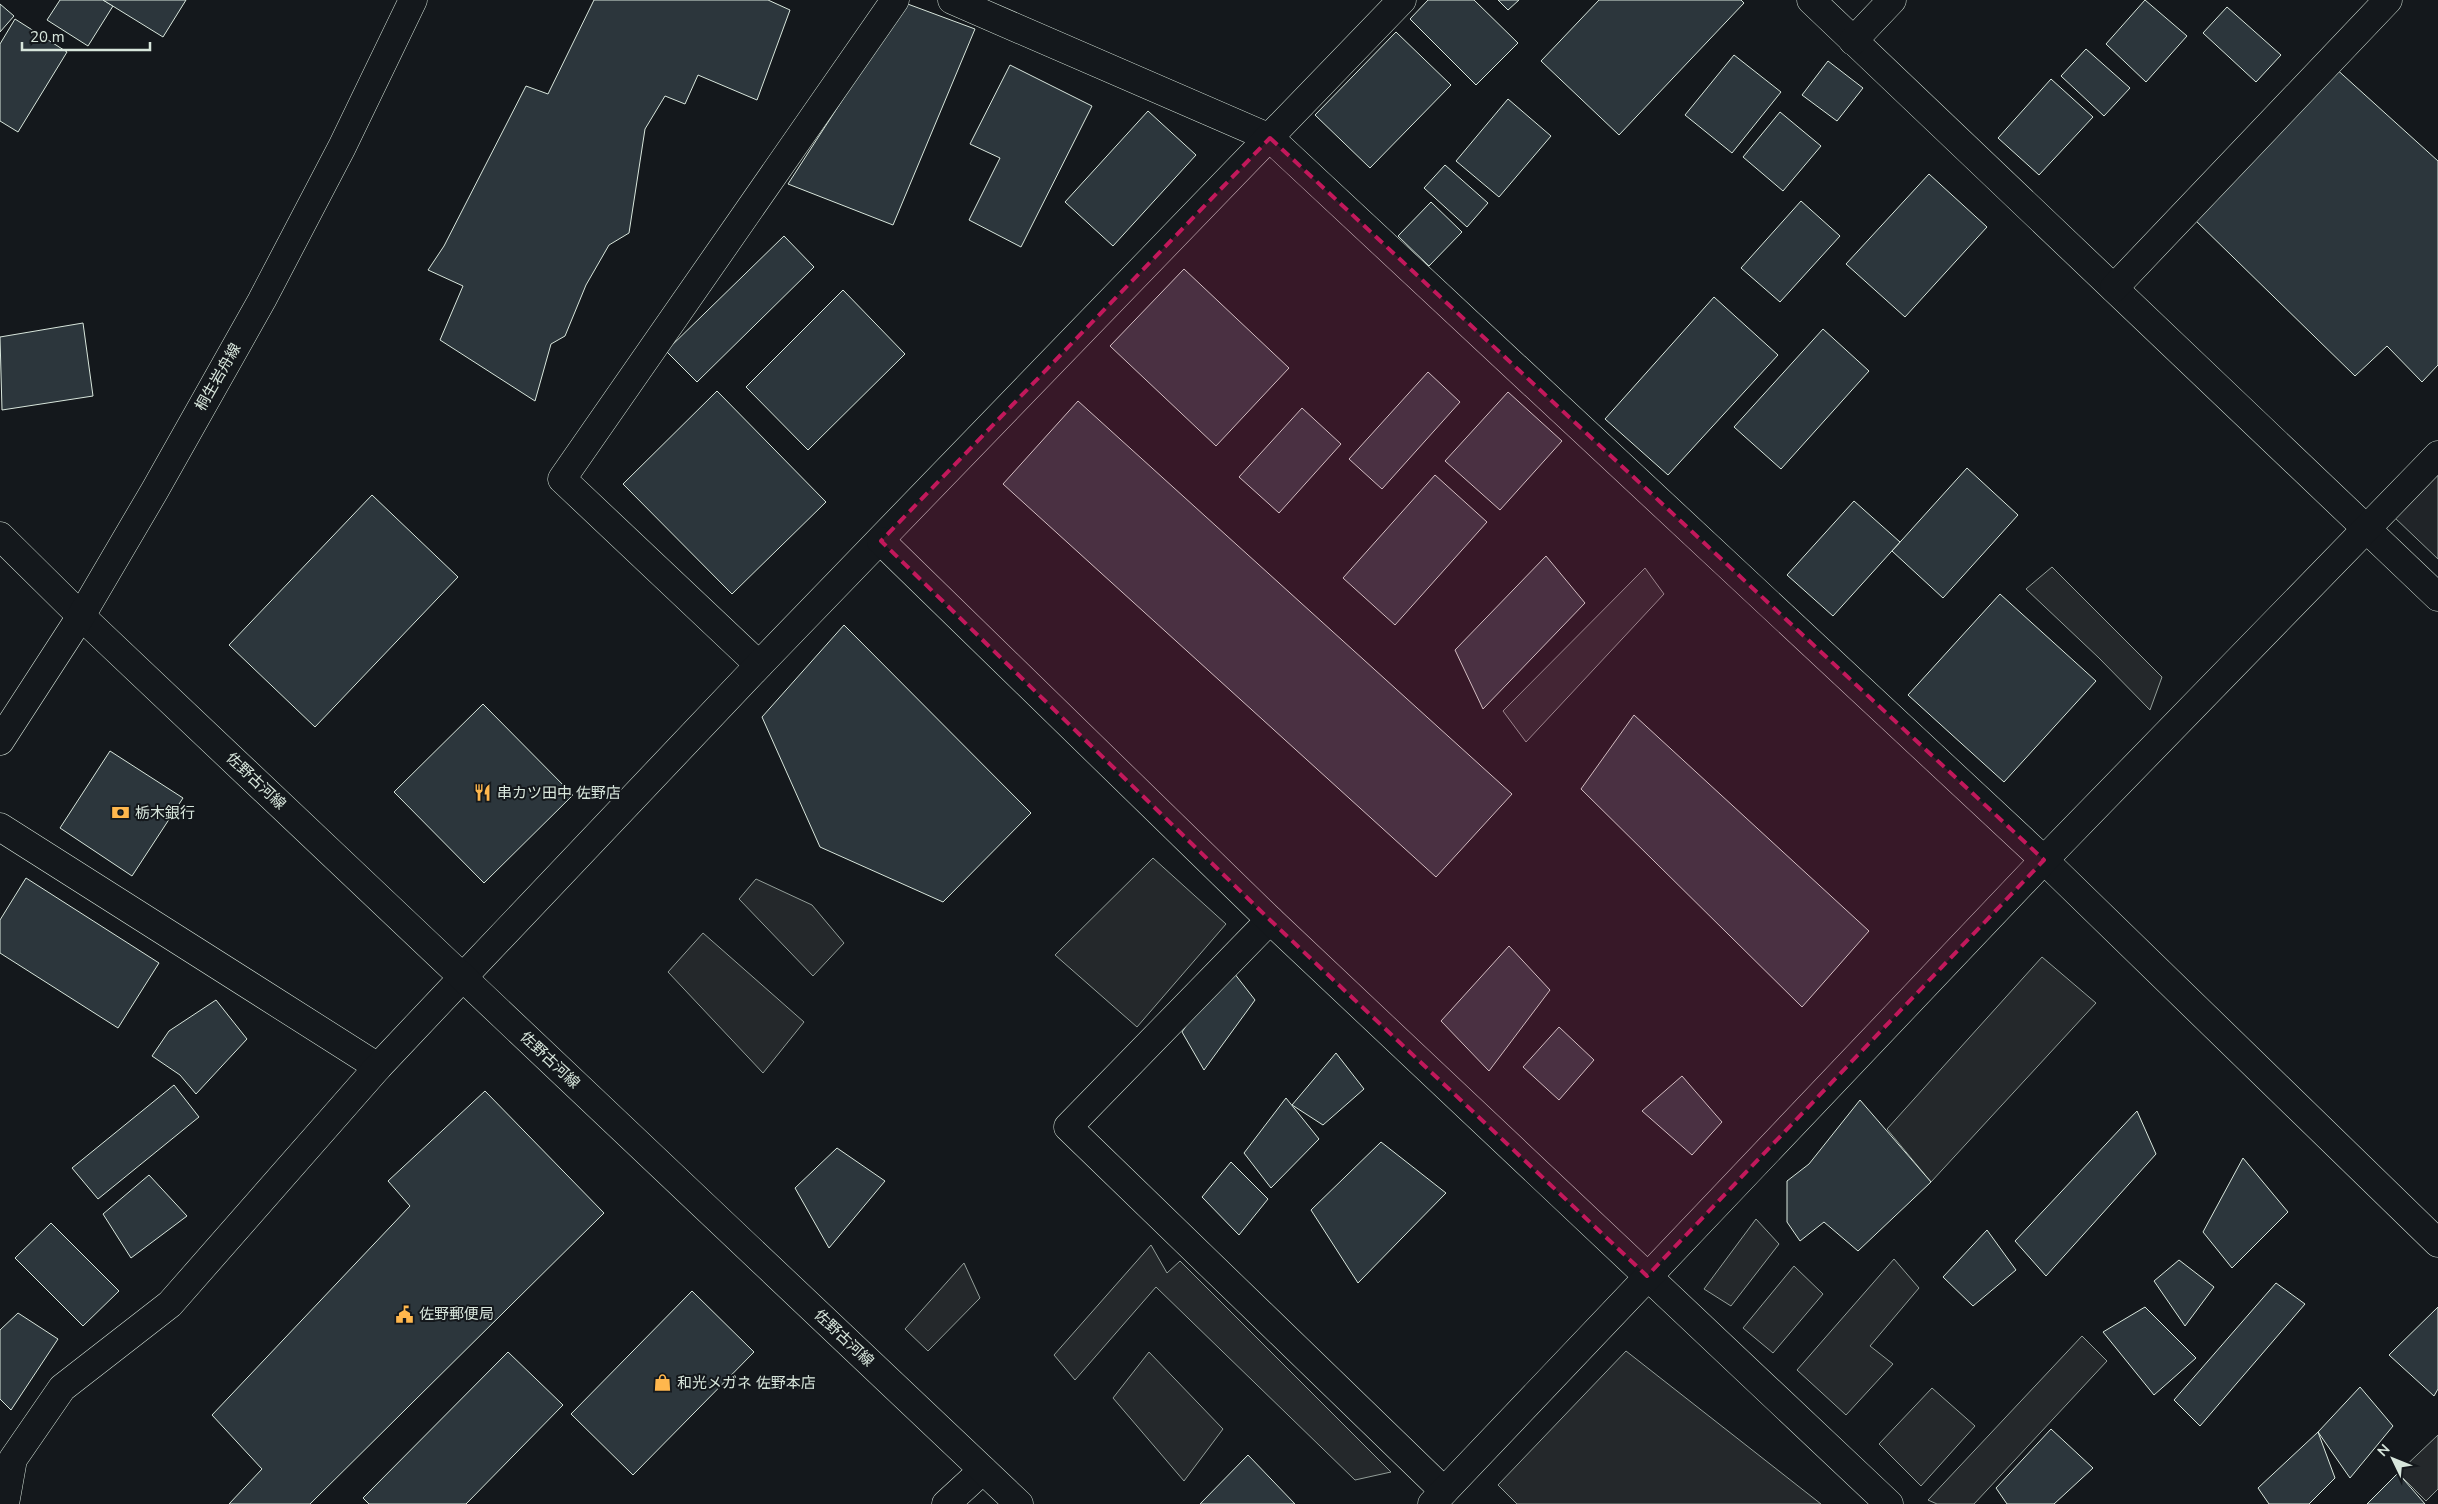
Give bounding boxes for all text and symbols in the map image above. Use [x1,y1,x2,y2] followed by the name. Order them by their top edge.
[22,20,150,52] scale bar
[30,27,65,47] text: 20 m
[191,340,245,414] street label: 桐生岩舟線
[222,748,290,814] street label: 佐野古河線
[473,783,493,803] restaurant icon: 串カツ田中 佐野店
[497,783,621,803] place label: 串カツ田中 佐野店
[111,803,131,823] bank icon: 栃木銀行
[135,803,195,823] place label: 栃木銀行
[516,1027,584,1093] street label: 佐野古河線
[395,1304,415,1324] public building icon: 佐野郵便局
[419,1304,494,1324] place label: 佐野郵便局
[810,1305,878,1371] street label: 佐野古河線
[653,1373,673,1393] shop icon: 和光メガネ 佐野本店
[677,1373,816,1393] place label: 和光メガネ 佐野本店
[2368,1434,2418,1484] north arrow
[2373,1440,2394,1461] text: N

